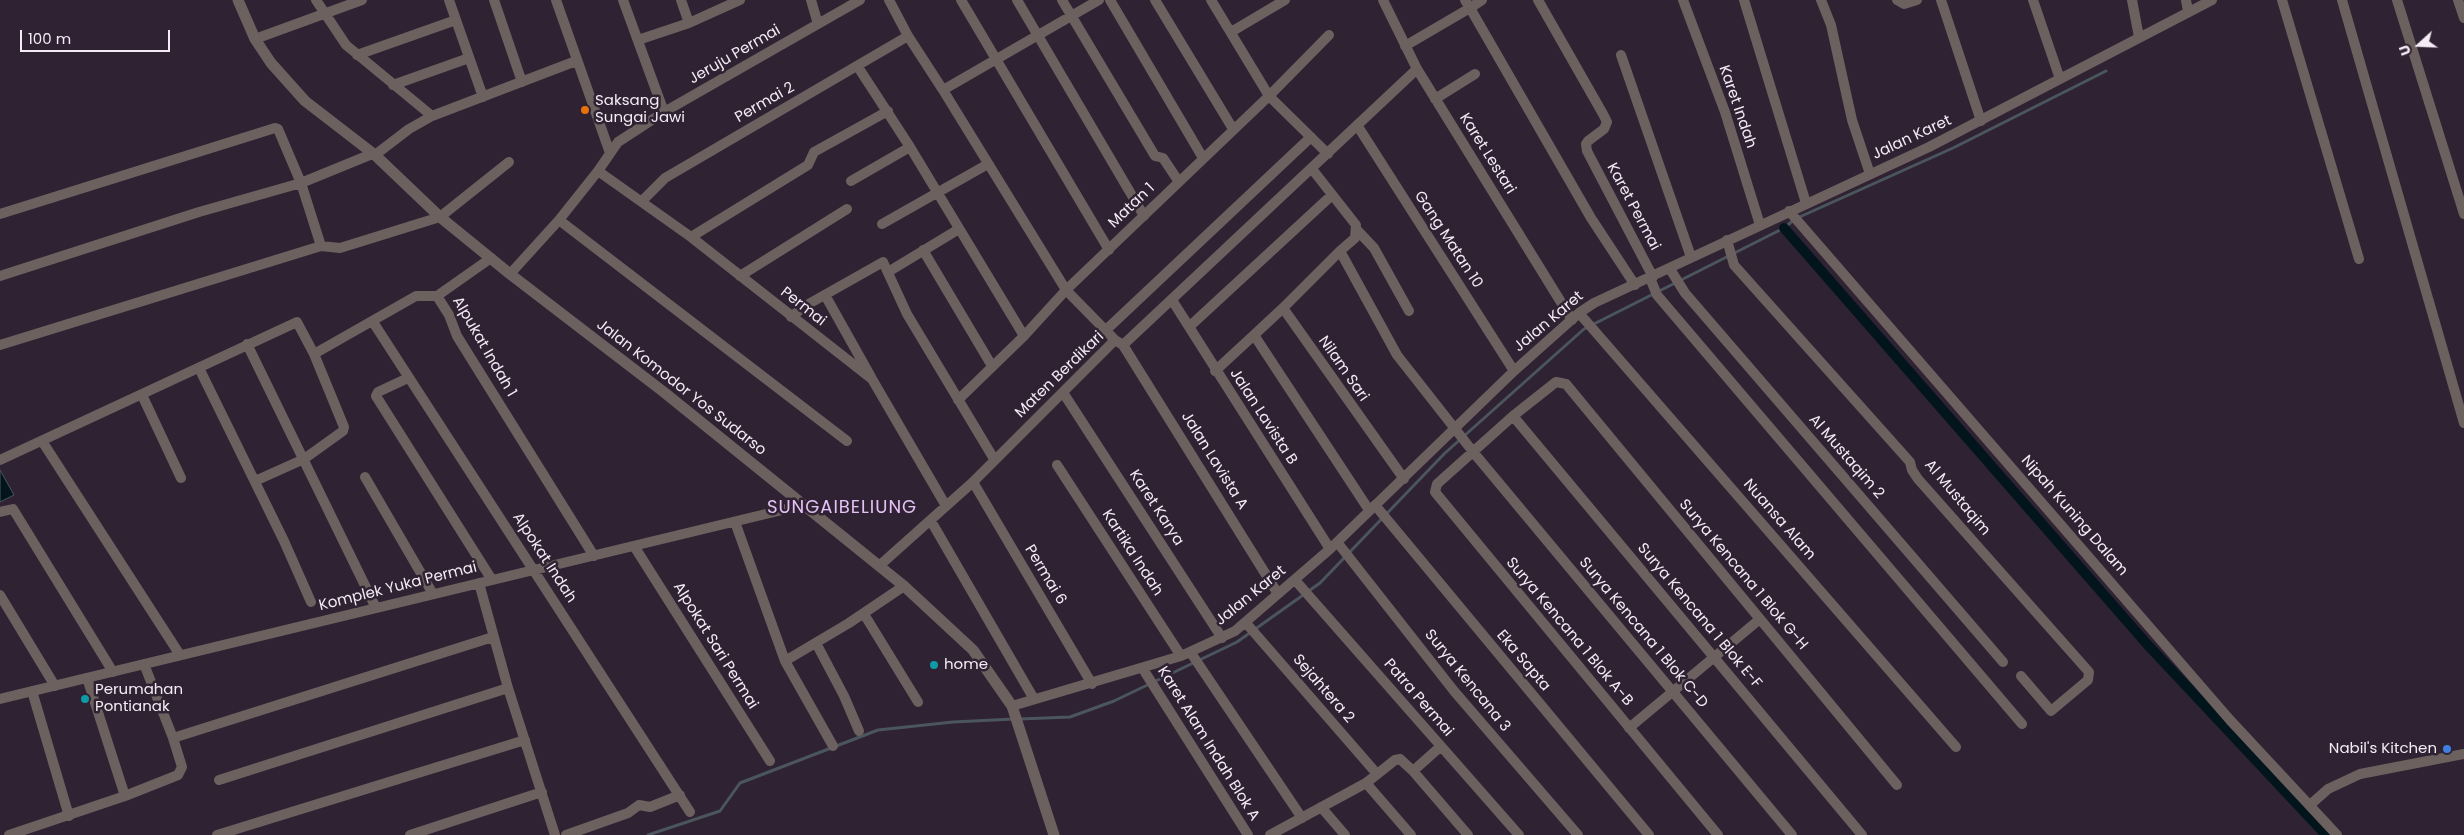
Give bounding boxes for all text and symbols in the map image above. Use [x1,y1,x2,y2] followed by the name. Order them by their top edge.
[22,20,172,52] scale bar
[2394,20,2444,70] north arrow
[686,22,784,88] street label: Jeruju Permai
[28,28,71,49] text: 100 m
[2394,42,2416,58] text: U
[1714,63,1760,151] street label: Karet Indah
[732,79,798,127] street label: Permai 2
[595,92,685,127] place label: Saksang Sungai Jawi
[579,104,591,116] marker: Saksang Sungai Jawi
[1455,110,1519,198] street label: Karet Lestari
[1870,112,1954,164] street label: Jalan Karet
[1602,160,1664,254] street label: Karet Permai
[1105,180,1159,232] street label: Matan 1
[1410,188,1486,292] street label: Gang Matan 10
[777,284,829,330] street label: Permai
[1511,288,1587,356] street label: Jalan Karet
[448,294,520,400] street label: Alpukat Indah 1
[593,316,769,460] street label: Jalan Komodor Yos Sudarso
[1012,328,1108,422] street label: Maten Berdikari
[1314,333,1372,405] street label: Nilam Sari
[1225,366,1301,468] street label: Jalan Lavista B
[1177,409,1251,513] street label: Jalan Lavista A
[1805,411,1887,503] street label: Al Mustaqim 2
[2017,452,2131,580] street label: Nipah Kuning Dalam
[1920,457,1994,539] street label: Al Mustaqim
[1125,467,1187,549] street label: Karet Karya
[1739,476,1819,564] street label: Nuansa Alam
[1675,496,1811,654] street label: Surya Kencana 1 Blok G-H
[765,497,919,519] district label: SUNGAIBELIUNG
[1098,507,1166,599] street label: Kartika Indah
[508,509,580,607] street label: Alpokat Indah
[1633,540,1765,692] street label: Surya Kencana 1 Blok E-F
[1020,542,1070,608] street label: Permai 6
[1502,554,1636,710] street label: Surya Kencana 1 Blok A-B
[1575,554,1711,712] street label: Surya Kencana 1 Blok C-D
[317,559,479,615] street label: Komplek Yuka Permai
[1212,562,1290,630] street label: Jalan Karet
[669,579,761,713] street label: Alpokat Sari Permai
[1420,626,1514,736] street label: Surya Kencana 3
[1492,627,1554,695] street label: Eka Sapta
[1288,651,1358,727] street label: Sejahtera 2
[944,656,988,674] place label: home
[1379,656,1457,740] street label: Patra Permai
[928,659,940,671] marker: home
[1153,664,1263,824] street label: Karet Alam Indah Blok A
[95,681,183,716] place label: Perumahan Pontianak
[79,693,91,705] marker: Perumahan Pontianak
[2329,740,2437,758] place label: Nabil's Kitchen
[2441,743,2453,755] marker: Nabil's Kitchen

